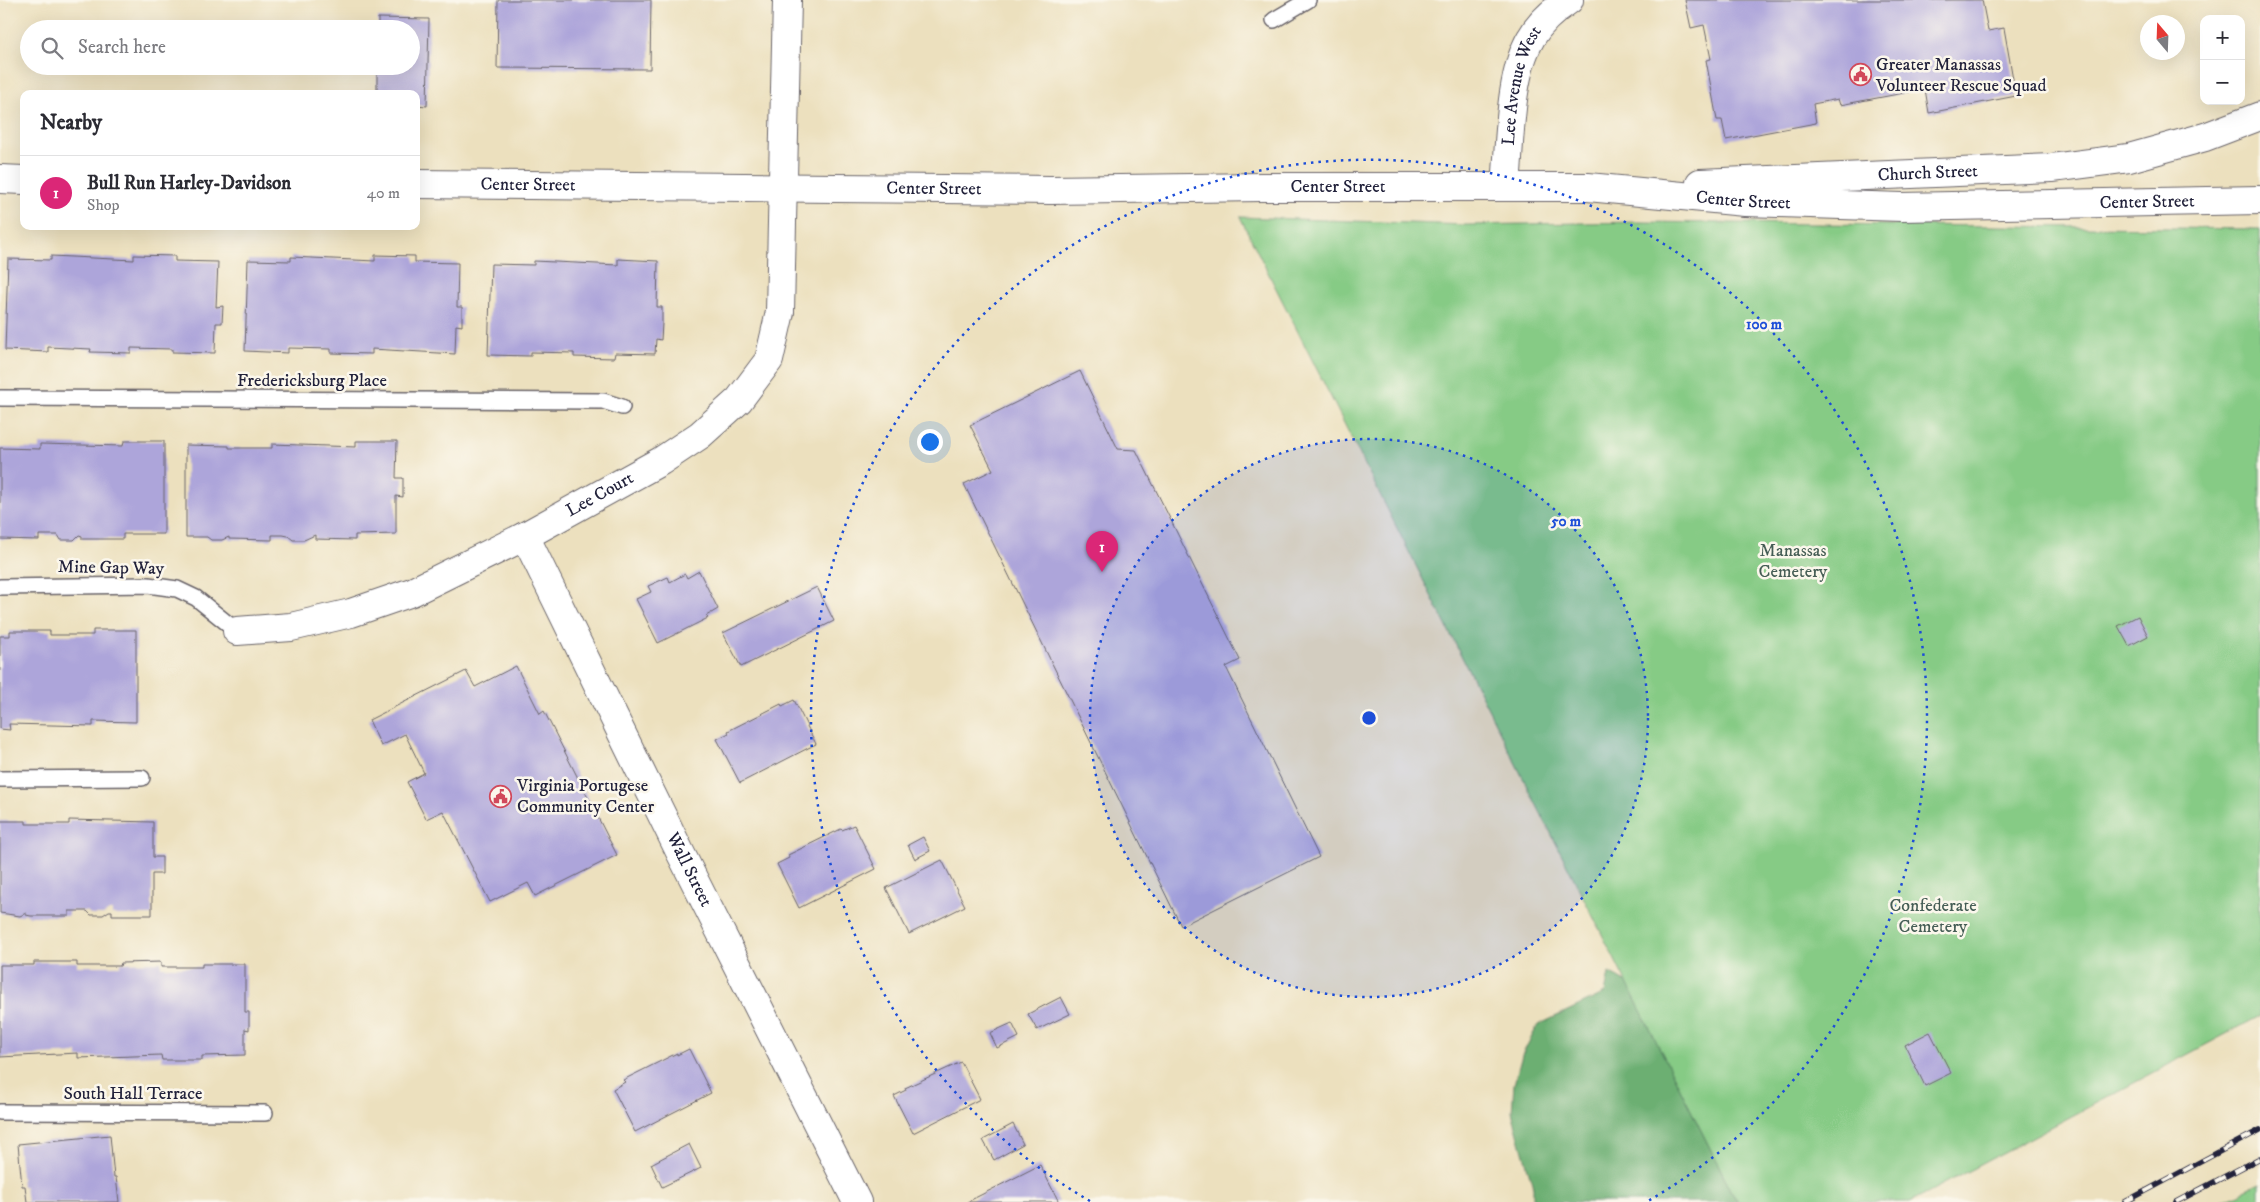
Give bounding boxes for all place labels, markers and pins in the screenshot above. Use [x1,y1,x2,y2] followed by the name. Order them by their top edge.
[1875,54,2046,97] place label: Greater Manassas Volunteer Rescue Squad
[1848,63,1872,87] public building icon: Greater Manassas Volunteer Rescue Squad
[1086,531,1118,572] pin: 1
[1360,709,1378,727] centre of rings
[516,775,654,818] place label: Virginia Portugese Community Center
[489,784,513,808] public building icon: Virginia Portugese Community Center

